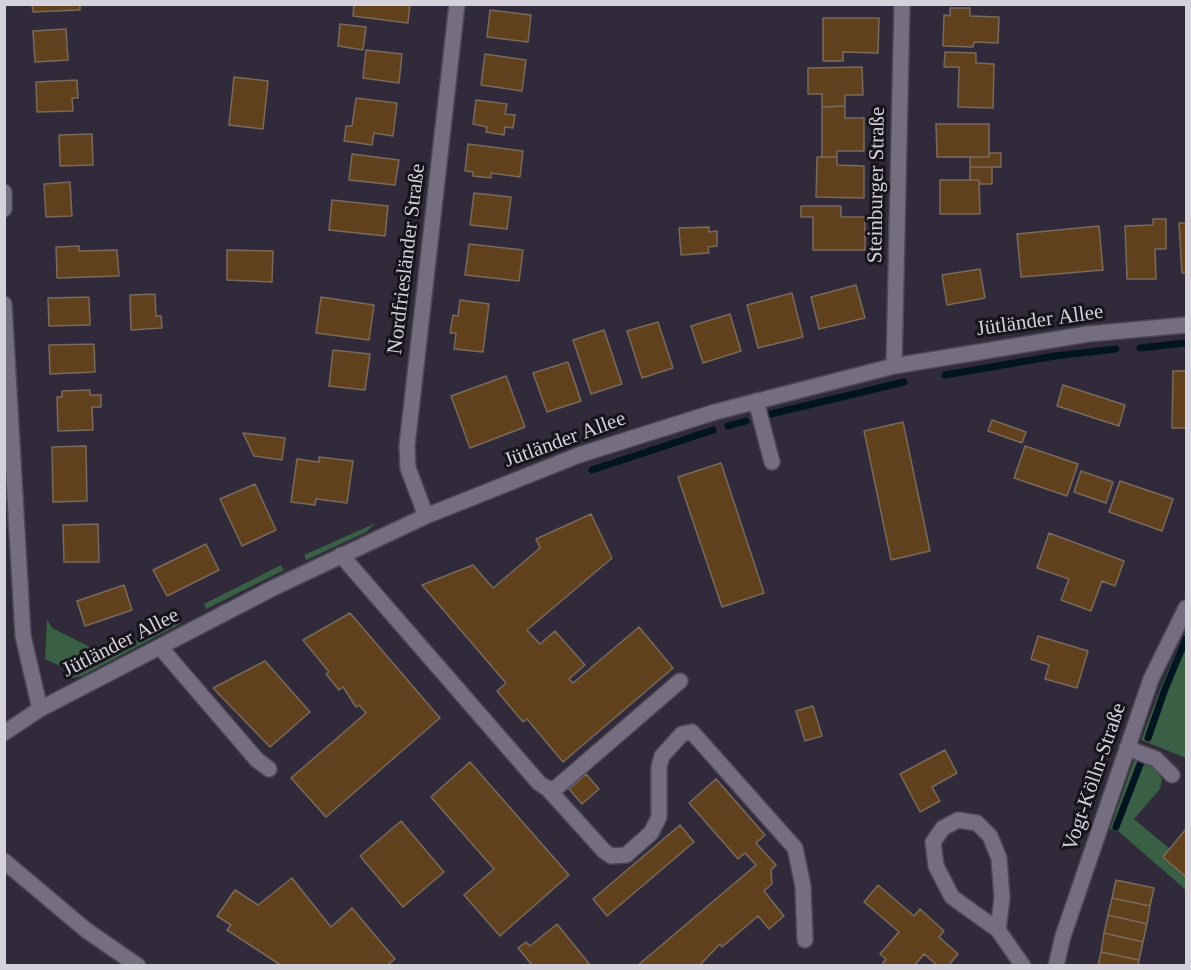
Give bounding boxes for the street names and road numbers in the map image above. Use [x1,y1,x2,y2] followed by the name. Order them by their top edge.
[863,107,891,263] street label: Steinburger Straße
[383,162,431,356] street label: Nordfriesländer Straße
[975,300,1105,342] street label: Jütländer Allee
[501,406,629,474] street label: Jütländer Allee
[58,603,184,683] street label: Jütländer Allee
[1058,700,1132,854] street label: Vogt-Kölln-Straße

